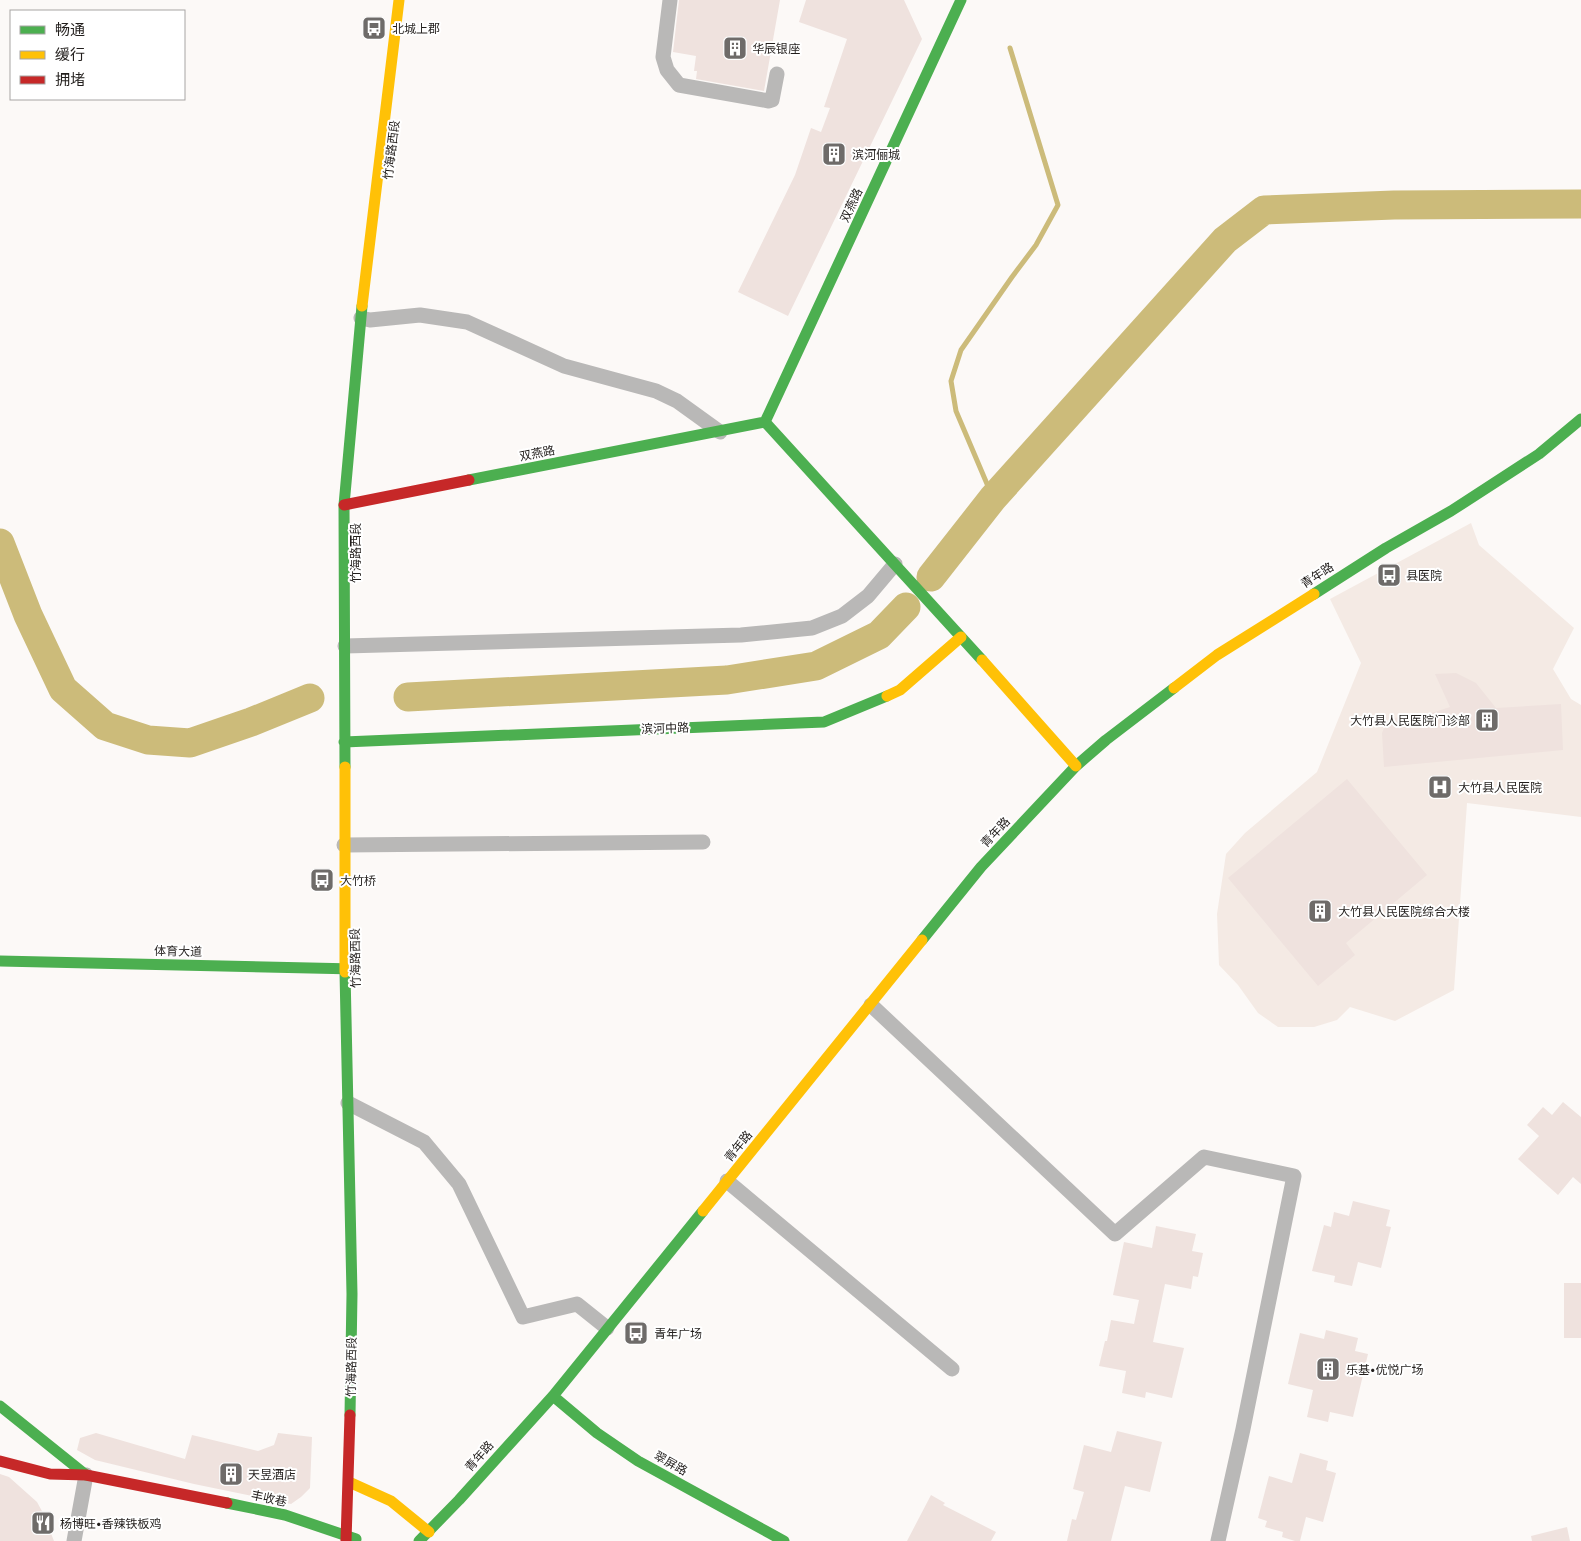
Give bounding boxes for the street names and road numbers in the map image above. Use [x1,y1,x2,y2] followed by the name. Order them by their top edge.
[380,119,402,181] street label: 竹海路西段
[837,186,865,224] street label: 双燕路
[518,442,556,464] street label: 双燕路
[348,523,363,583] street label: 竹海路西段
[1298,559,1336,591] street label: 青年路
[641,720,689,736] street label: 滨河中路
[977,814,1013,850] street label: 青年路
[347,928,363,988] street label: 竹海路西段
[154,943,202,959] street label: 体育大道
[721,1127,755,1165] street label: 青年路
[343,1337,359,1397] street label: 竹海路西段
[462,1437,496,1475] street label: 青年路
[652,1448,690,1478] street label: 翠屏路
[250,1487,288,1509] street label: 丰收巷

